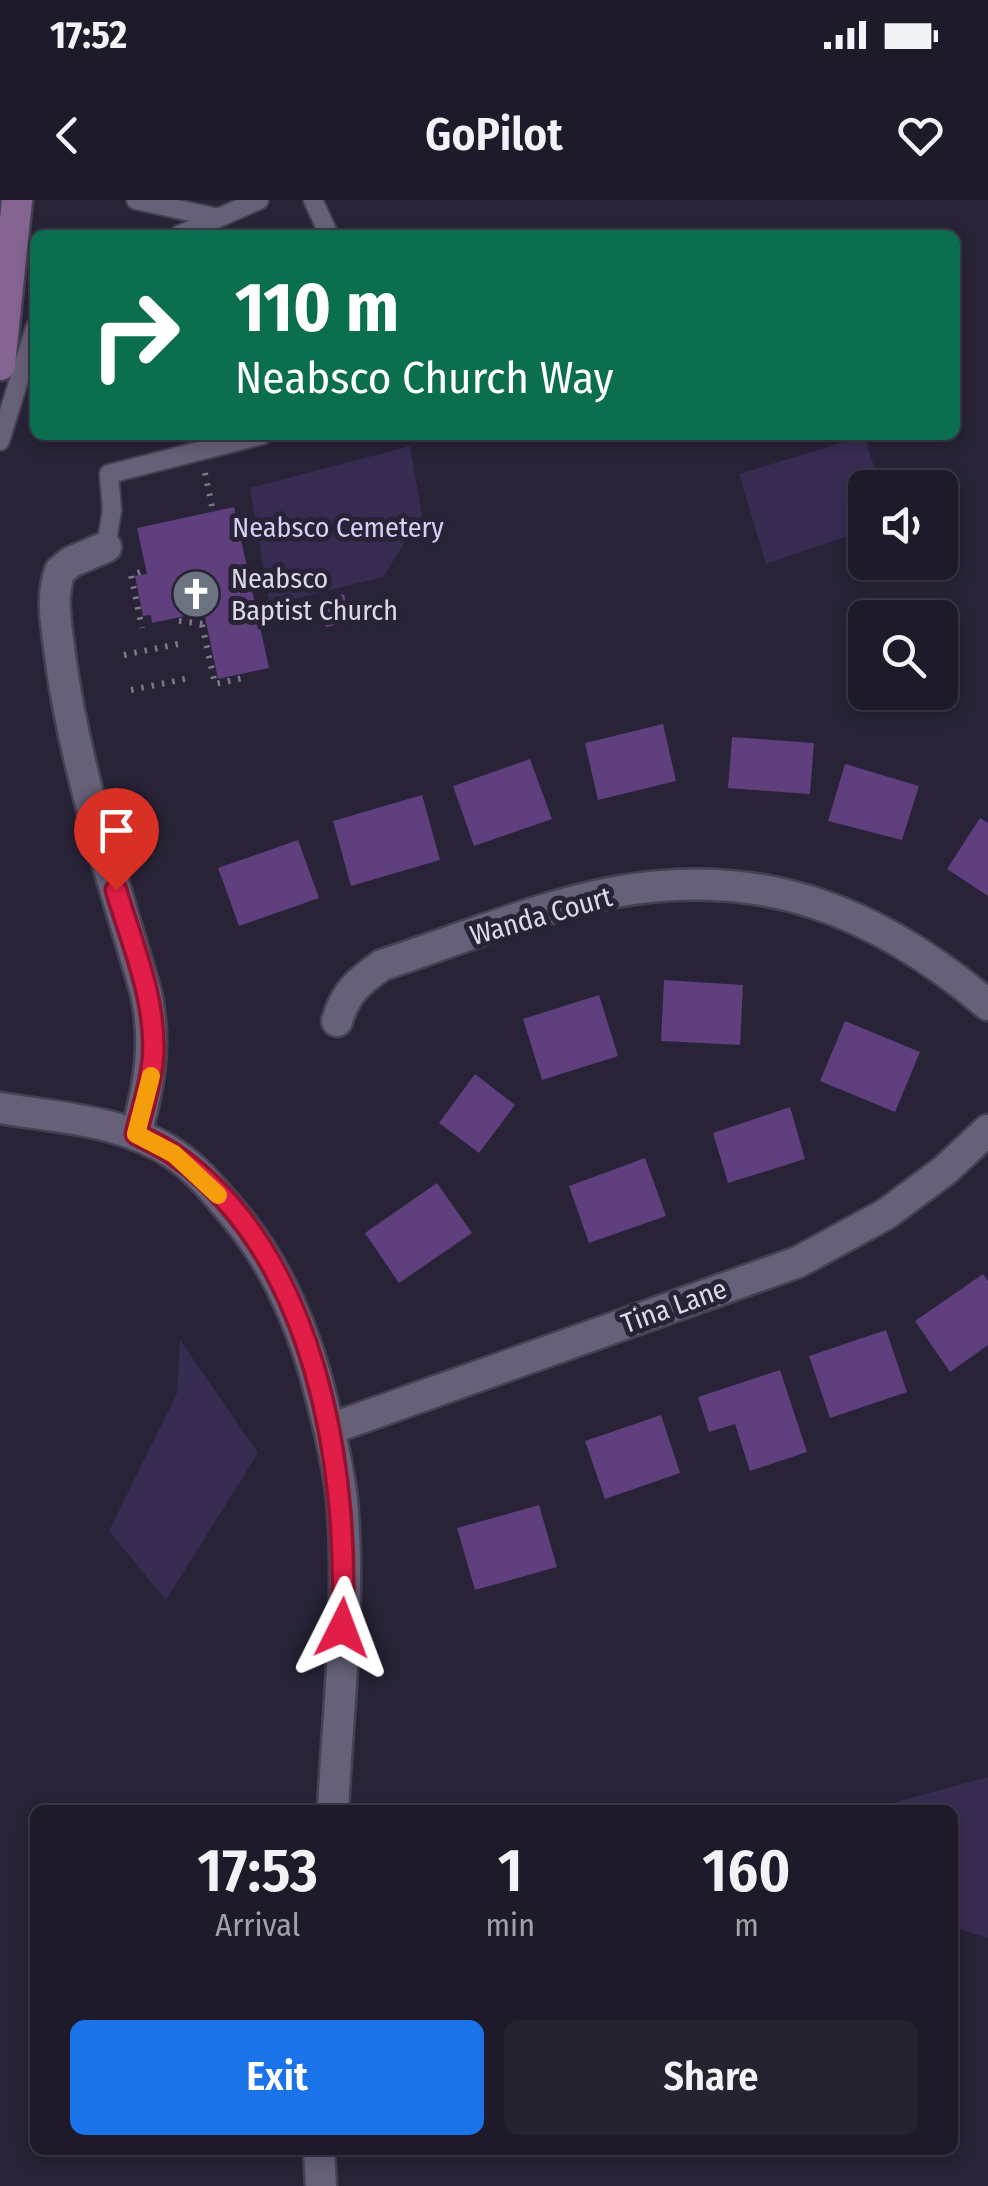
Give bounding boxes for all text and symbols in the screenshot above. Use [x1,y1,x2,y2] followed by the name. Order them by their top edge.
[50,12,127,58] text: 17:52
[40,108,95,163] icon: back
[425,108,563,162] text: GoPilot
[893,108,948,163] icon: heart
[235,266,399,350] text: 110 m
[70,270,200,400] icon: right
[235,351,613,405] text: Neabsco Church Way
[848,470,958,710] map controls
[848,470,958,580] button: sound
[232,511,444,544] park label: Neabsco Cemetery
[231,562,398,627] place label: Neabsco Baptist Church
[170,568,222,620] church icon: Neabsco Baptist Church
[848,600,958,710] button: search
[74,788,159,891] pin
[89,803,144,858] icon: arrive
[466,880,616,952] street label: Wanda Court
[617,1272,731,1340] street label: Tina Lane
[290,1576,394,1680] position arrow
[197,1835,318,1907] text: 17:53
[498,1835,523,1907] text: 1
[702,1835,791,1907] text: 160
[215,1906,300,1944] text: Arrival
[485,1906,535,1944] text: min
[734,1906,759,1944] text: m
[70,2020,484,2135] button: Exit
[504,2020,918,2135] button: Share

